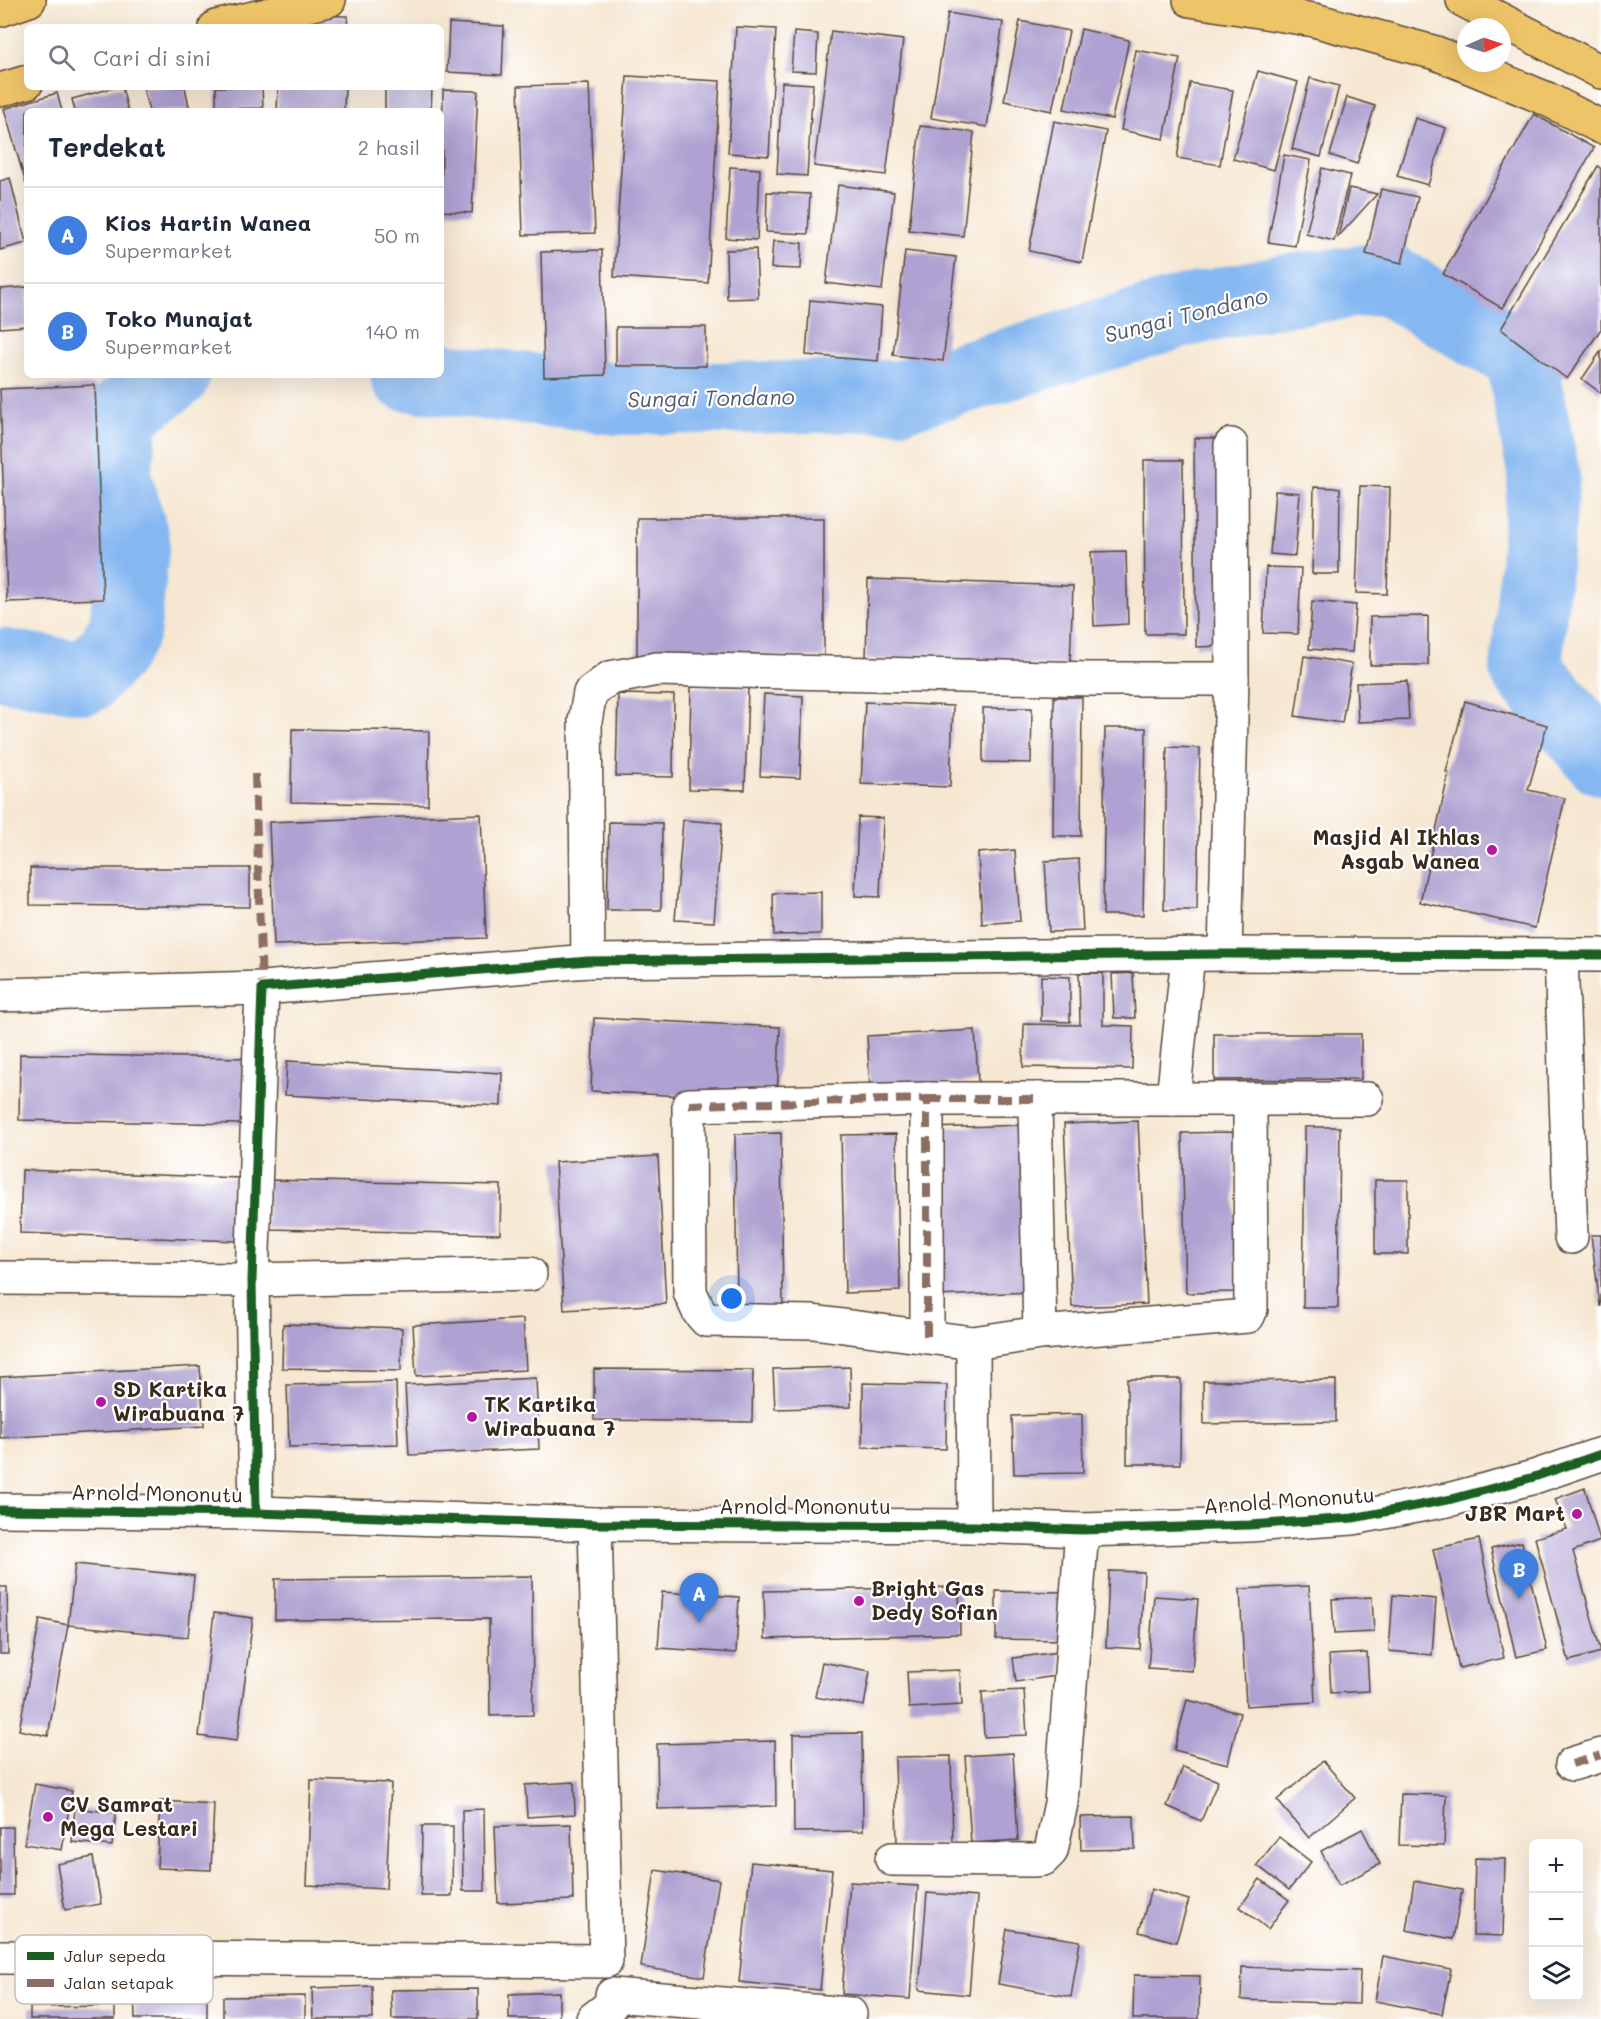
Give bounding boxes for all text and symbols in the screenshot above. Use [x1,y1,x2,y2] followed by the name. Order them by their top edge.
[1457,18,1511,72] north arrow
[24,24,444,90] search box
[45,41,78,74] icon: search
[93,43,211,72] text: Cari di sini
[48,130,166,164] text: Terdekat
[358,134,420,160] text: 2 hasil
[105,208,311,237] text: Kios Hartin Wanea
[61,222,74,248] text: A
[374,222,420,248] text: 50 m
[105,237,232,263] text: Supermarket
[1101,280,1271,349] water label: Sungai Tondano
[105,304,253,333] text: Toko Munajat
[61,318,74,344] text: B
[365,318,420,344] text: 140 m
[105,333,232,359] text: Supermarket
[627,382,795,413] water label: Sungai Tondano
[1312,823,1480,874] place label: Masjid Al Ikhlas Asgab Wanea
[1485,843,1499,857] marker: Masjid Al Ikhlas Asgab Wanea
[717,1284,746,1313] your location
[113,1375,245,1426] place label: SD Kartika Wirabuana 7
[484,1390,616,1441] place label: TK Kartika Wirabuana 7
[94,1395,108,1409] marker: SD Kartika Wirabuana 7
[465,1410,479,1424] marker: TK Kartika Wirabuana 7
[71,1478,243,1507] street label: Arnold Mononutu
[1202,1480,1375,1519] street label: Arnold Mononutu
[719,1492,891,1519] street label: Arnold Mononutu
[1465,1499,1565,1526] place label: JBR Mart
[1570,1507,1584,1521] marker: JBR Mart
[1500,1550,1538,1599] pin: B
[680,1574,718,1623] pin: A
[871,1574,998,1626] place label: Bright Gas Dedy Sofian
[852,1594,866,1608] marker: Bright Gas Dedy Sofian
[60,1790,198,1841] place label: CV Samrat Mega Lestari
[41,1810,55,1824] marker: CV Samrat Mega Lestari
[1529,1839,1583,2001] map controls
[1529,1839,1583,1893] button: +
[1529,1893,1583,1947] button: −
[15,1935,213,2004] legend
[64,1945,166,1966] text: Jalur sepeda
[1529,1947,1583,2001] button: layers
[64,1972,174,1993] text: Jalan setapak

